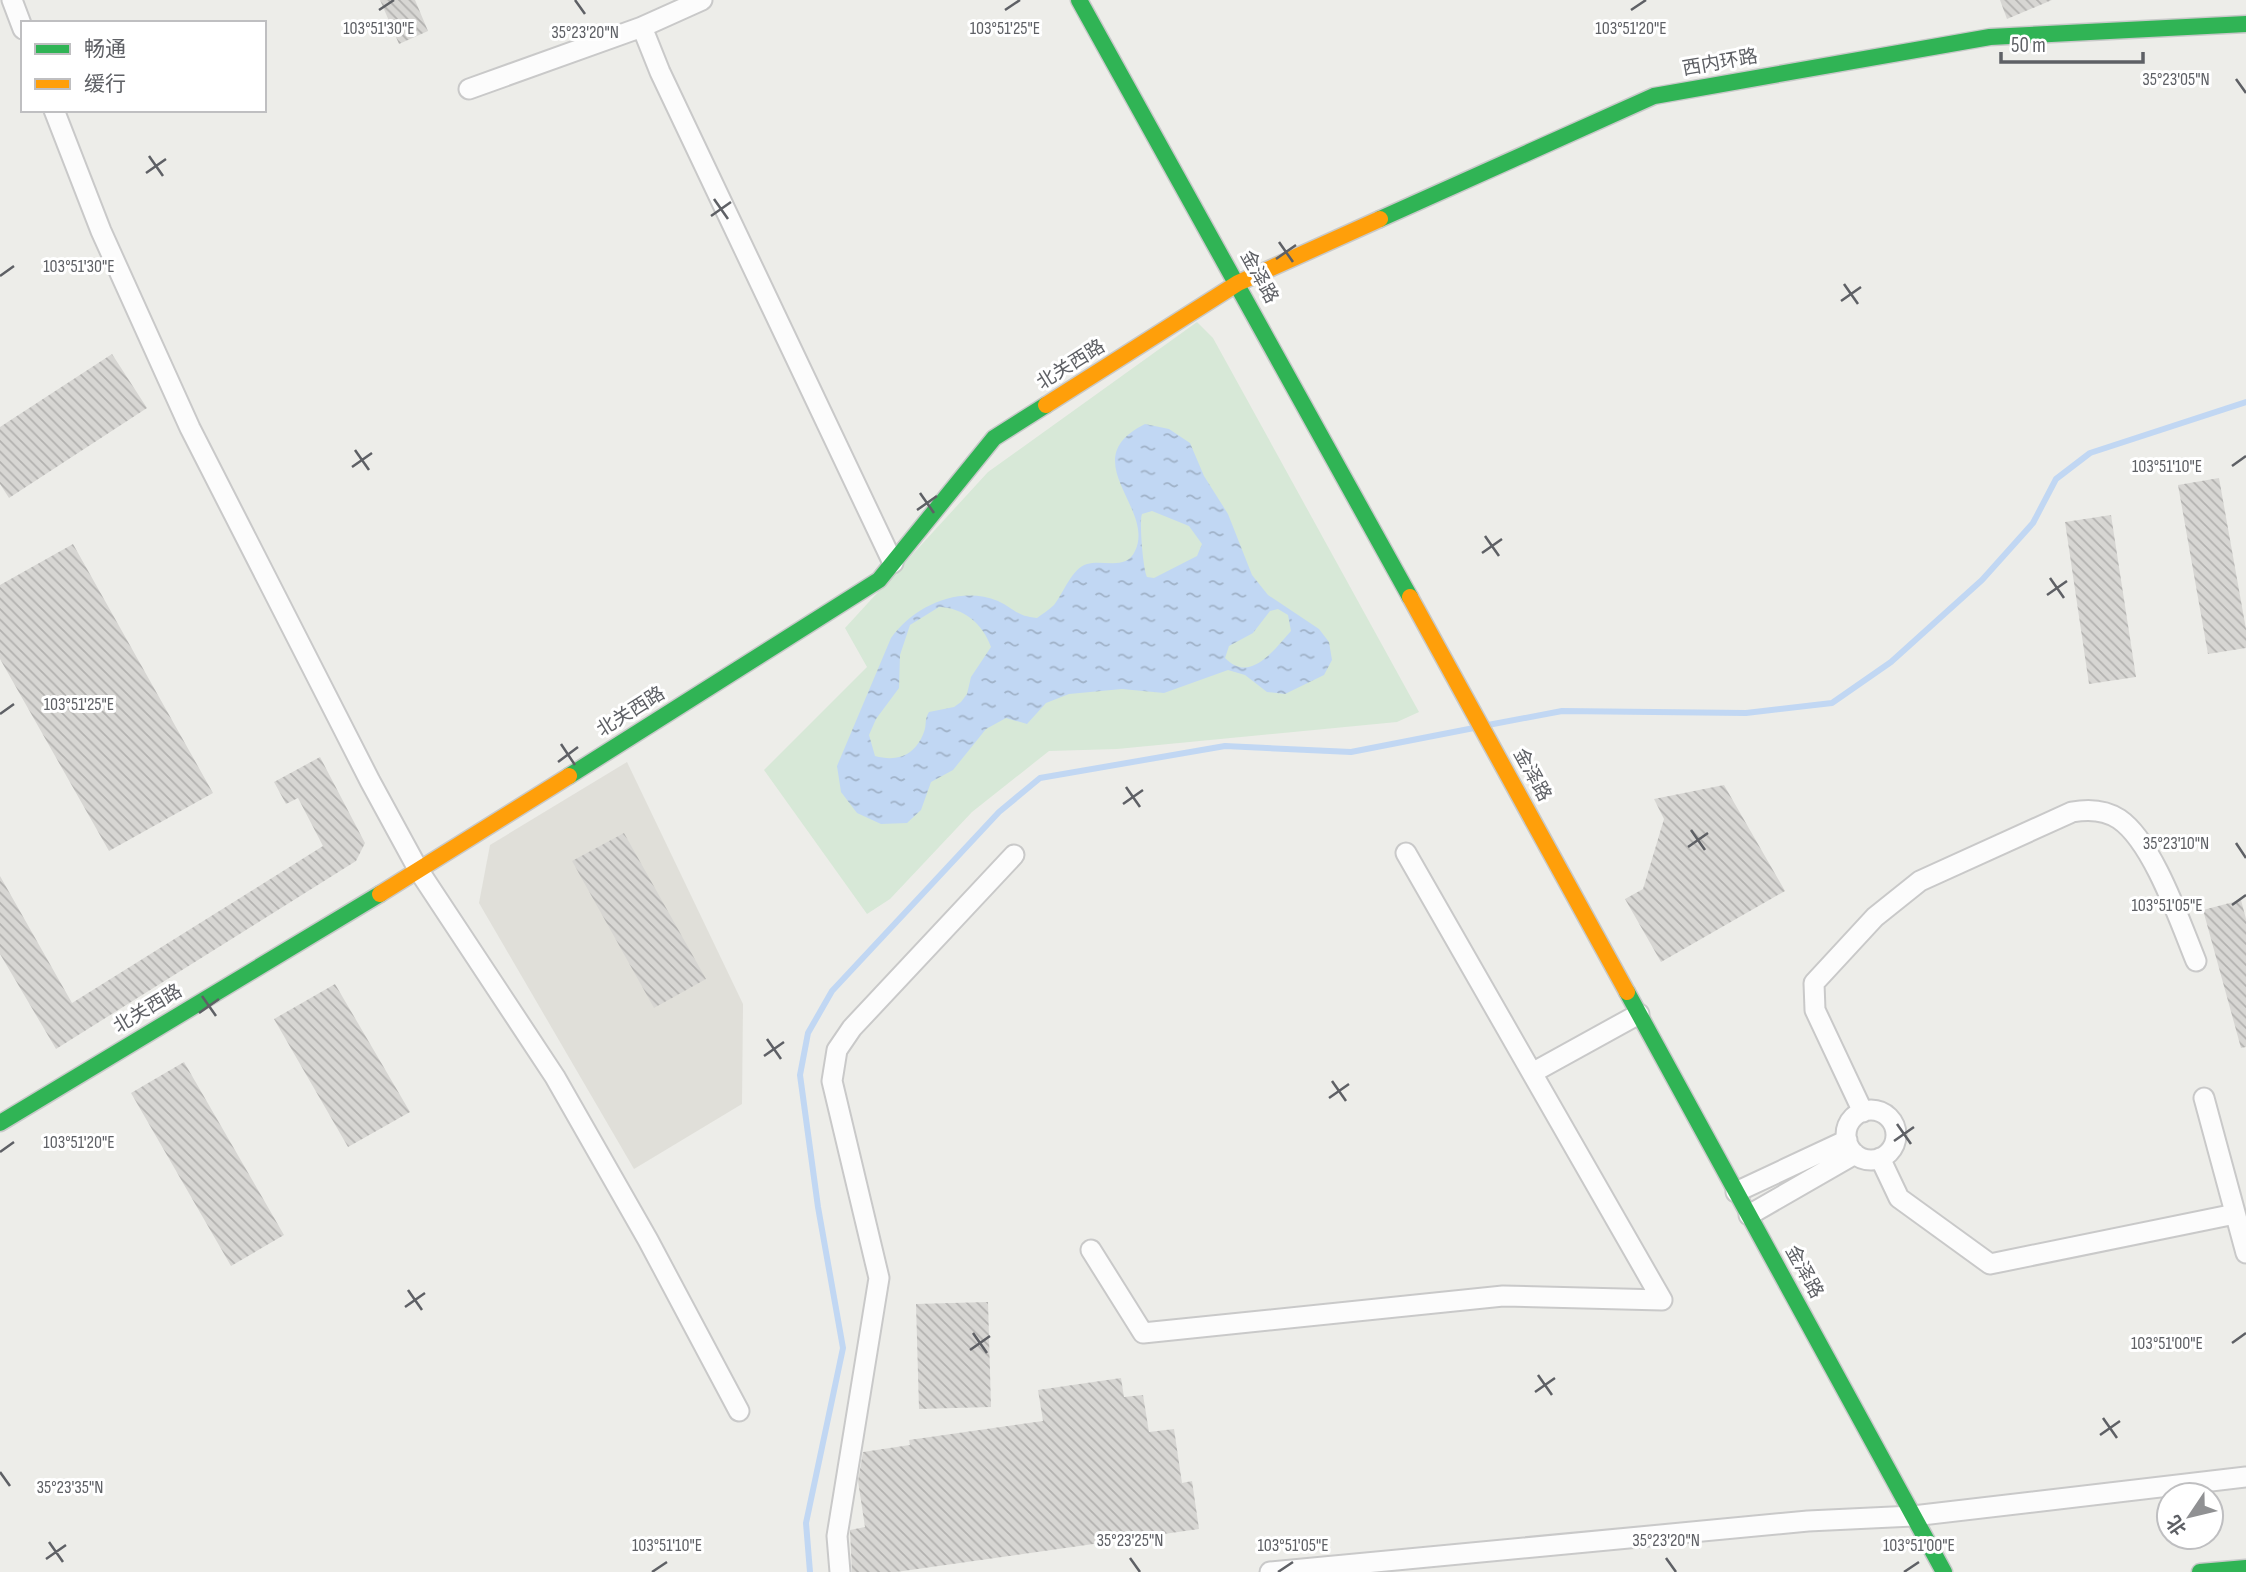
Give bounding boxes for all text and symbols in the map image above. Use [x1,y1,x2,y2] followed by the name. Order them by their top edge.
[343,18,415,39] text: 103°51'30"E
[970,18,1040,39] text: 103°51'25"E
[1595,18,1667,39] text: 103°51'20"E
[21,21,266,112] legend
[2001,21,2143,65] scale bar
[551,22,619,43] text: 35°23'20"N
[2011,33,2046,58] text: 50 m
[84,37,126,62] text: 畅通
[1681,45,1759,81] street label: 西内环路
[2142,69,2210,90] text: 35°23'05"N
[84,72,126,97] text: 缓行
[1235,246,1283,308] street label: 金泽路
[43,256,115,277] text: 103°51'30"E
[1033,335,1109,395] street label: 北关西路
[2132,456,2202,477] text: 103°51'10"E
[593,682,669,742] street label: 北关西路
[44,694,114,715] text: 103°51'25"E
[1508,744,1556,806] street label: 金泽路
[2143,833,2209,854] text: 35°23'10"N
[2131,895,2203,916] text: 103°51'05"E
[109,980,187,1038] street label: 北关西路
[43,1132,115,1153] text: 103°51'20"E
[1780,1241,1828,1303] street label: 金泽路
[2131,1333,2203,1354] text: 103°51'00"E
[36,1477,104,1498] text: 35°23'35"N
[2155,1481,2225,1551] north arrow
[2162,1511,2192,1539] text: 北
[1097,1530,1163,1551] text: 35°23'25"N
[1632,1530,1700,1551] text: 35°23'20"N
[632,1535,702,1556] text: 103°51'10"E
[1257,1535,1329,1556] text: 103°51'05"E
[1883,1535,1955,1556] text: 103°51'00"E

